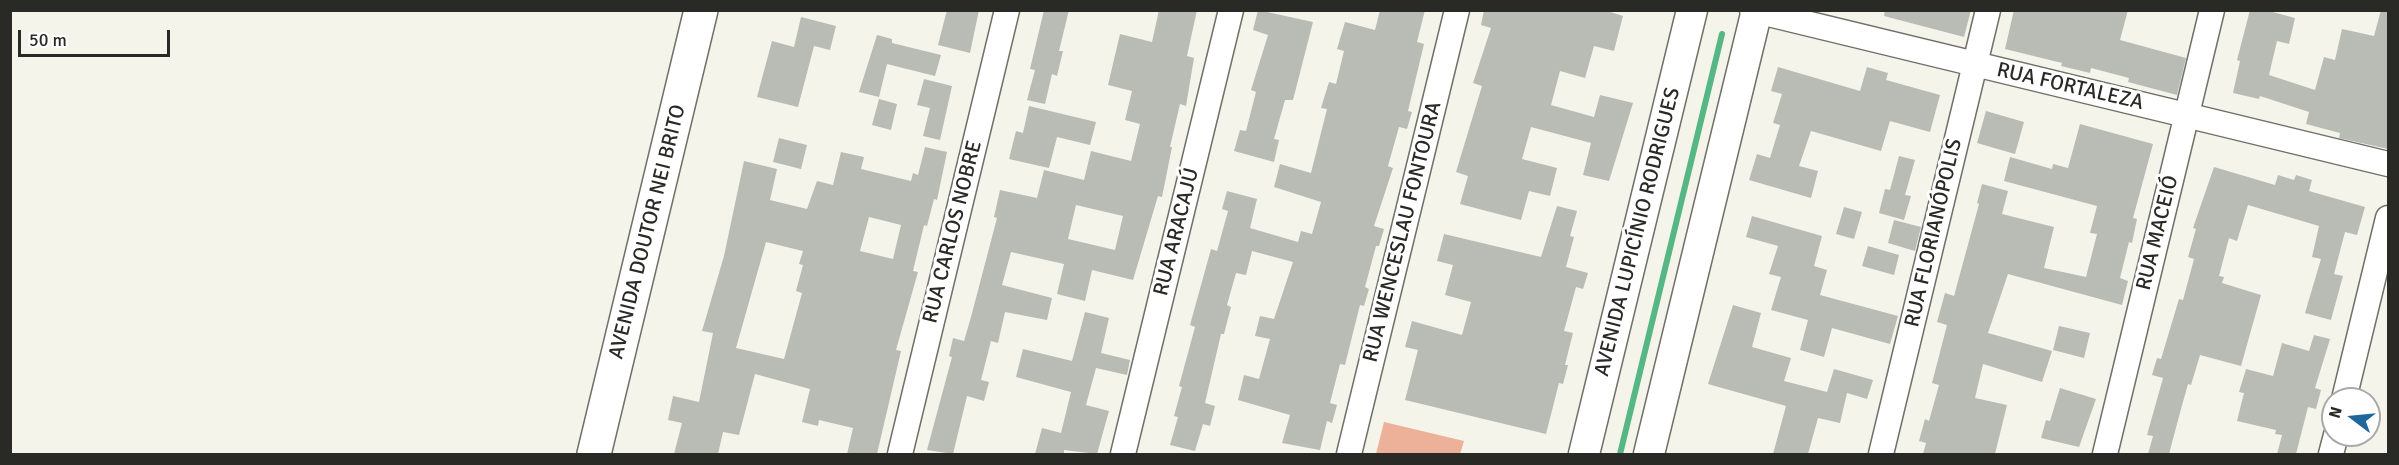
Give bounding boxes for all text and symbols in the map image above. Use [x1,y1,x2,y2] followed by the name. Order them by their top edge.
[21,18,172,56] scale bar
[29,29,67,51] text: 50 m
[1994,58,2146,116] street label: RUA FORTALEZA
[1590,85,1686,379] street label: AVENIDA LUPICÍNIO RODRIGUES
[1358,99,1448,365] street label: RUA WENCESLAU FONTOURA
[604,102,692,362] street label: AVENIDA DOUTOR NEI BRITO
[1900,136,1968,330] street label: RUA FLORIANÓPOLIS
[918,138,988,326] street label: RUA CARLOS NOBRE
[1149,165,1205,299] street label: RUA ARACAJÚ
[2132,173,2184,293] street label: RUA MACEIÓ
[2321,387,2381,447] north arrow
[2324,404,2347,421] text: N

